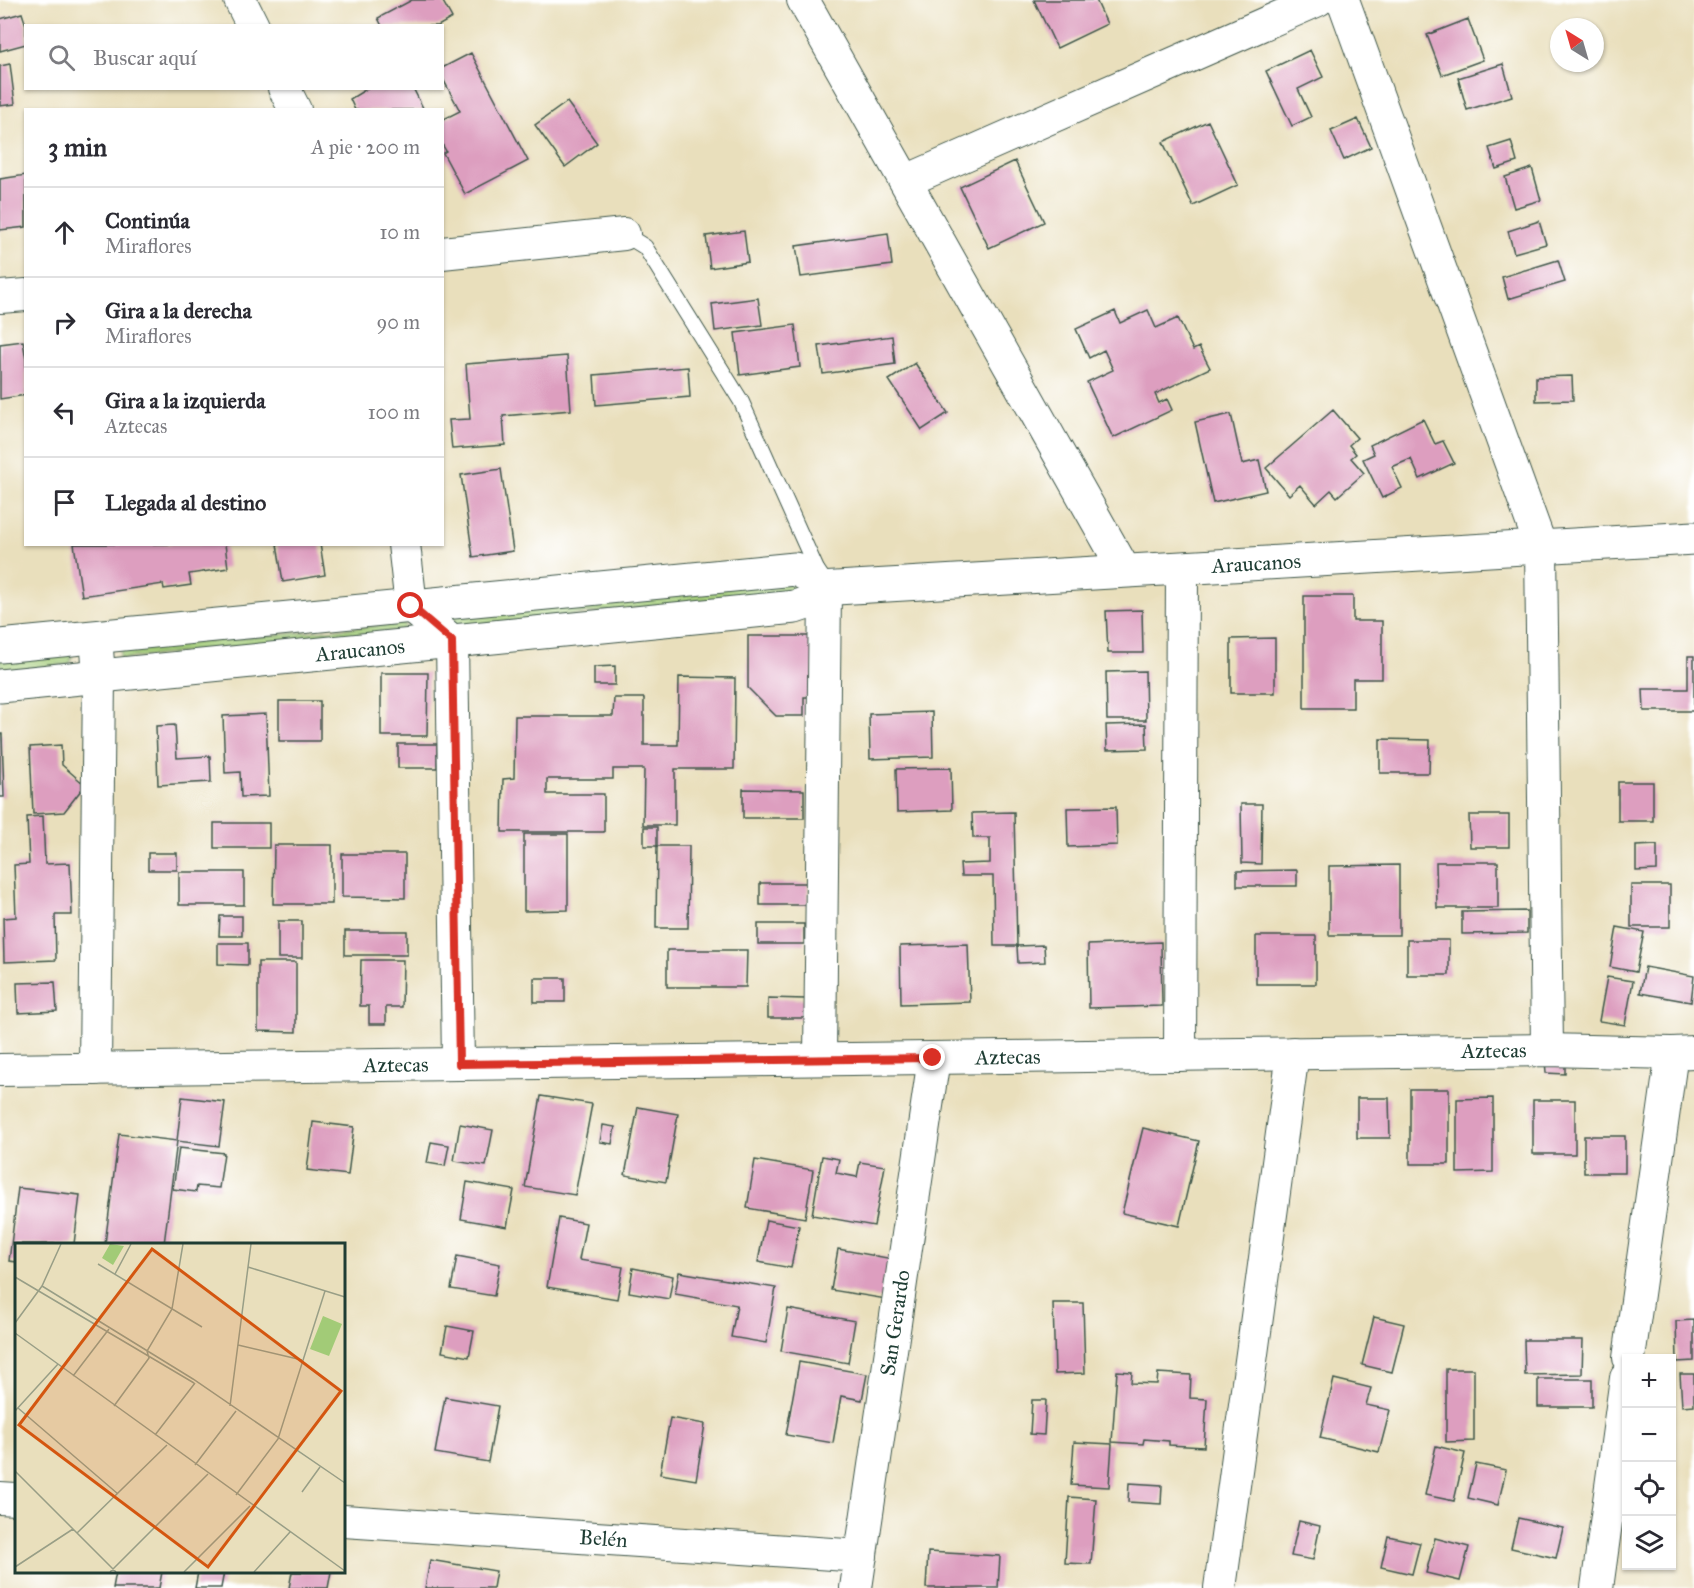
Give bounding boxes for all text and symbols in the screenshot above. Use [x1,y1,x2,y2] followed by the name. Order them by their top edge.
[1550,18,1604,72] north arrow
[24,24,444,90] search box
[45,41,78,74] icon: search
[93,44,196,71] text: Buscar aquí
[48,131,107,163] text: 3 min
[311,135,420,159] text: A pie · 200 m
[105,207,190,234] text: Continúa
[48,216,81,249] icon: ahead
[379,220,420,244] text: 10 m
[105,234,192,258] text: Miraflores
[105,297,252,324] text: Gira a la derecha
[48,306,81,339] icon: right
[377,310,420,334] text: 90 m
[105,324,192,348] text: Miraflores
[105,387,266,414] text: Gira a la izquierda
[48,396,81,429] icon: left
[368,400,420,424] text: 100 m
[105,414,167,438] text: Aztecas
[48,486,81,519] icon: arrive
[105,489,266,516] text: Llegada al destino
[1210,548,1302,579] street label: Araucanos
[397,592,423,618] route start
[313,633,406,668] street label: Araucanos
[1460,1037,1527,1064] street label: Aztecas
[919,1044,945,1070] route end
[974,1044,1041,1070] street label: Aztecas
[362,1051,429,1078] street label: Aztecas
[15,1243,345,1573] inset map
[874,1268,916,1378] street label: San Gerardo
[1622,1354,1676,1570] map controls
[1622,1354,1676,1408] button: +
[1622,1408,1676,1462] button: −
[1622,1462,1676,1516] button: locate
[1622,1516,1676,1570] button: layers
[578,1524,628,1553] street label: Belén

